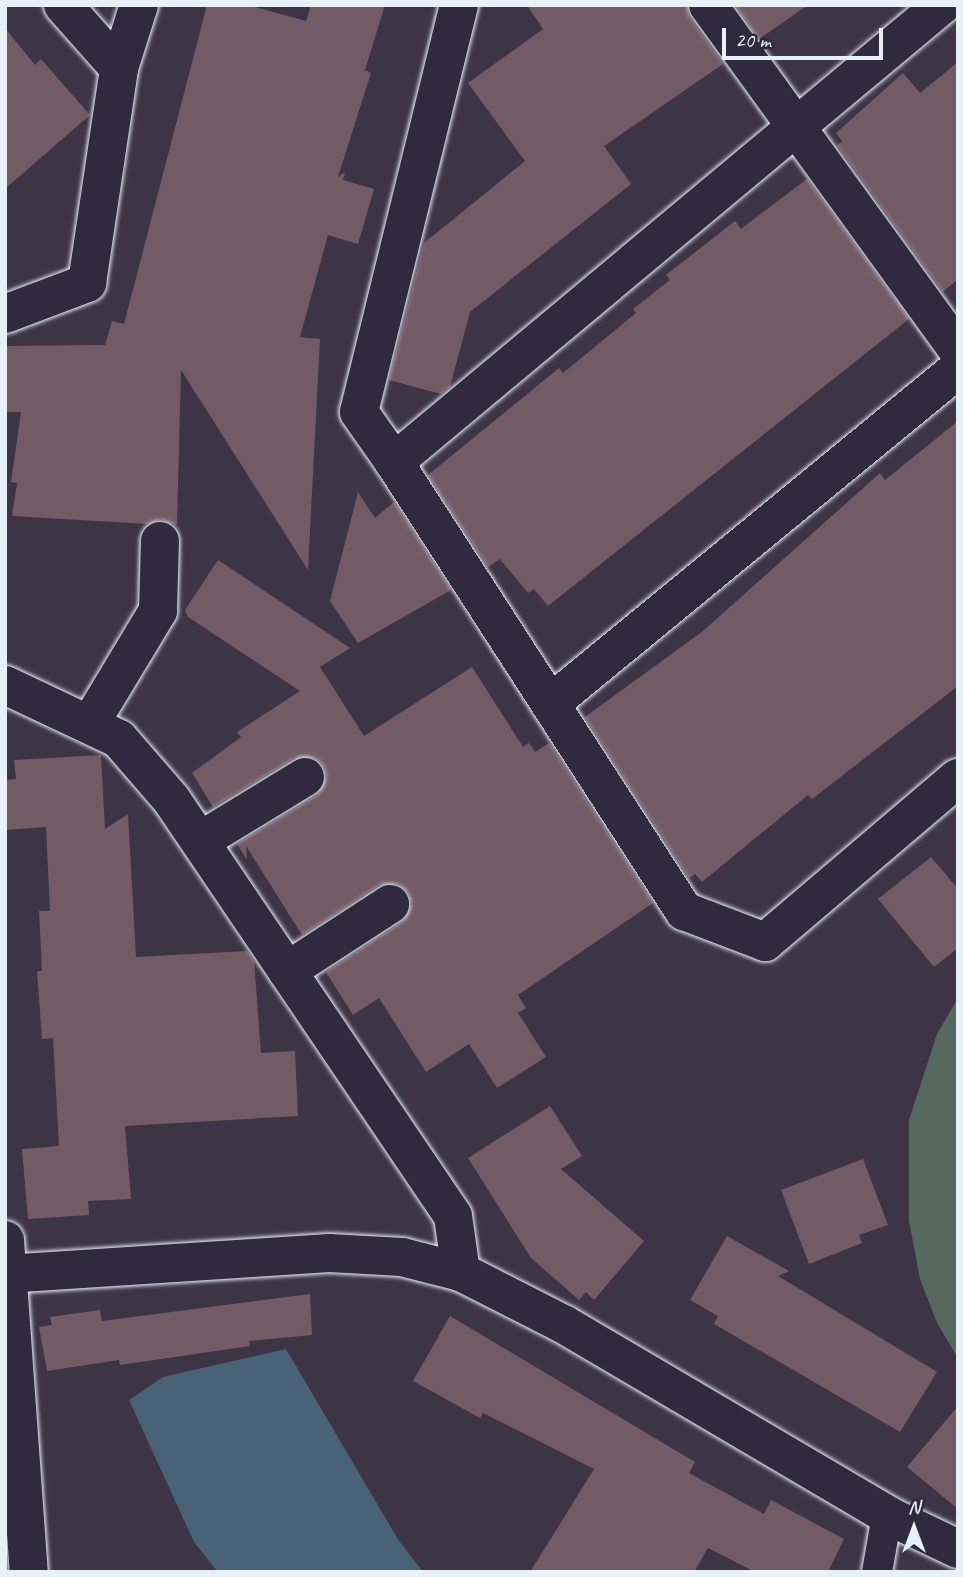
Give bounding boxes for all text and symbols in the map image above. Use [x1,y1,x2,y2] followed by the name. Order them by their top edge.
[725,14,886,58] scale bar
[735,27,771,53] text: 20 m
[879,1493,949,1563] north arrow
[908,1495,920,1519] text: N

